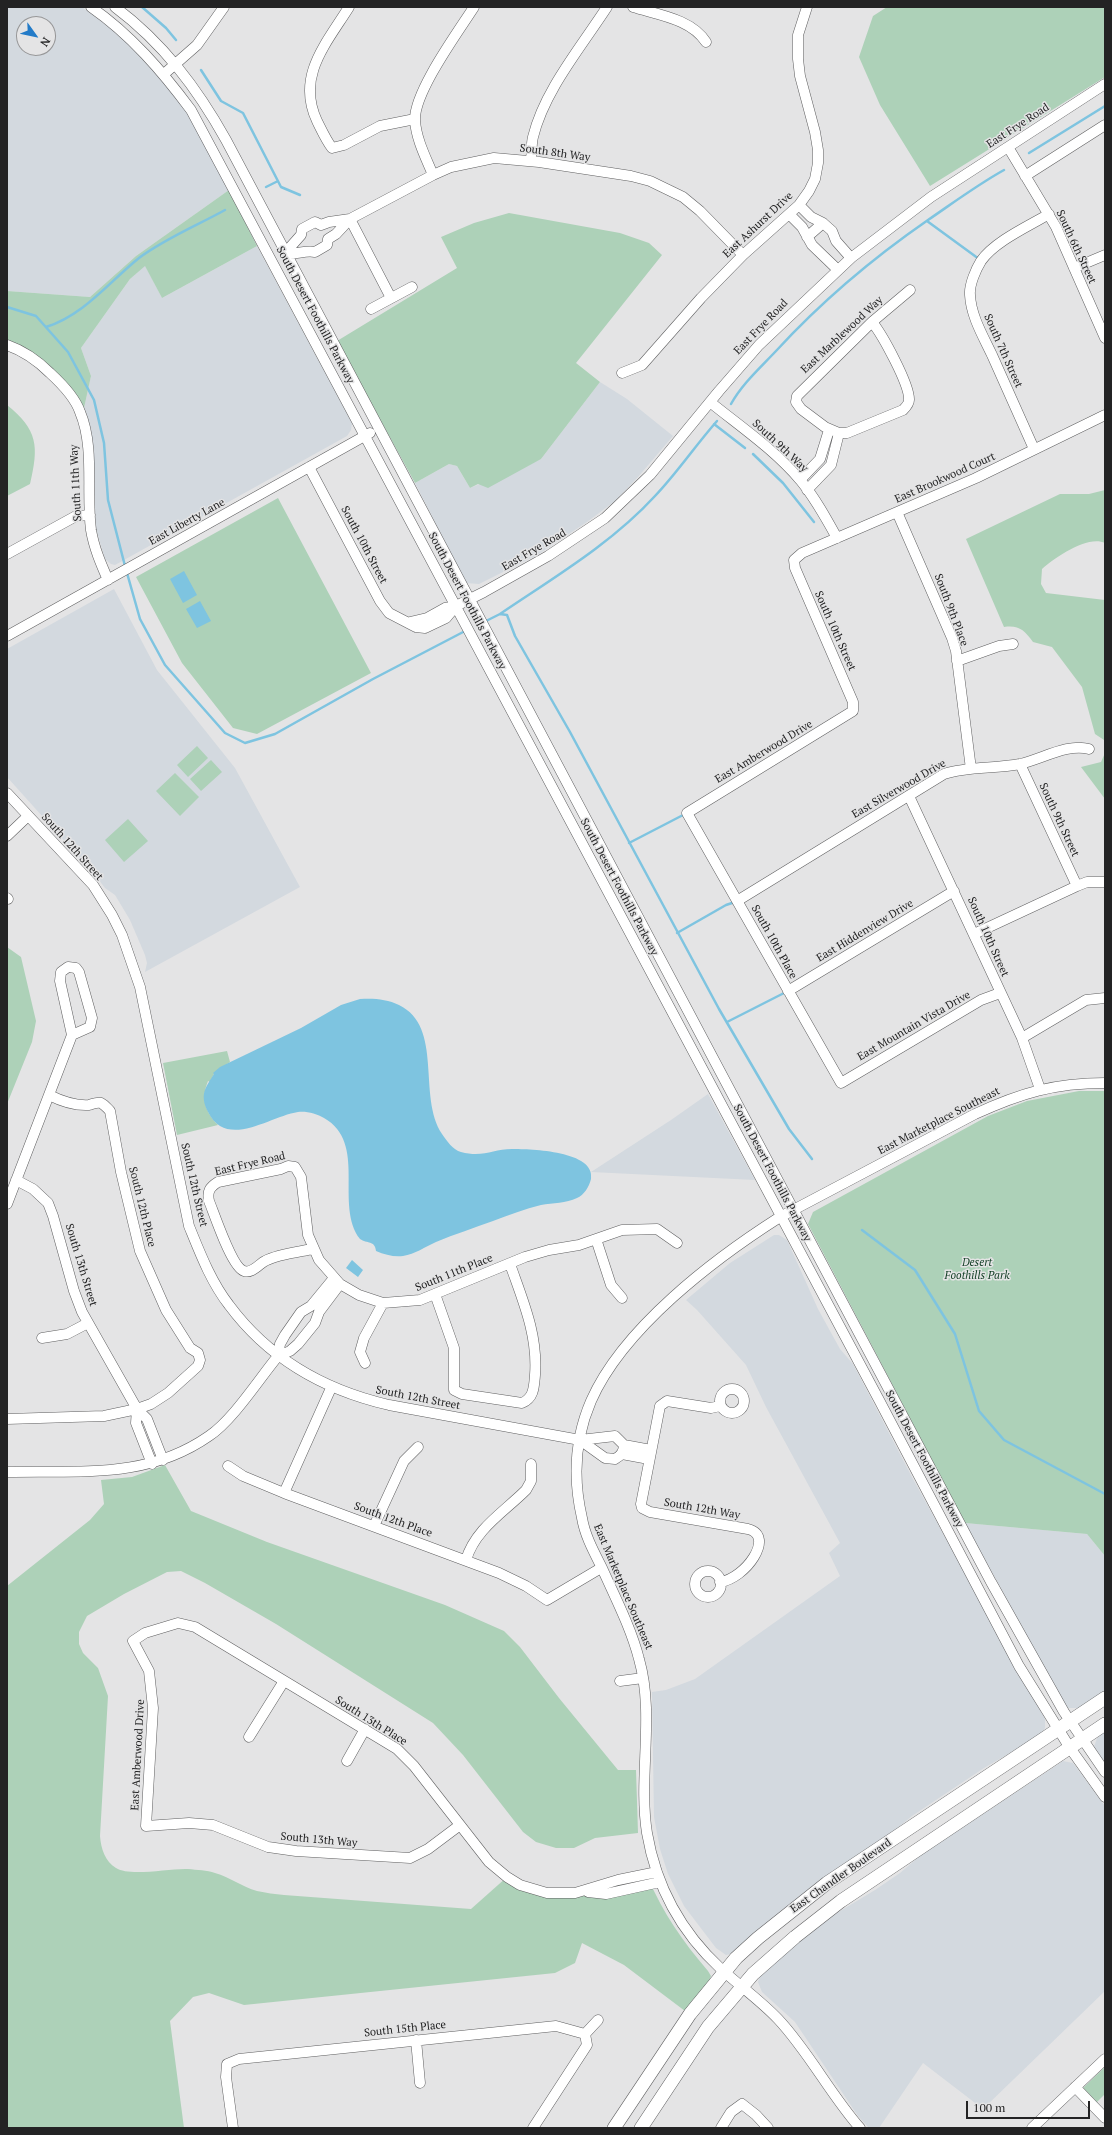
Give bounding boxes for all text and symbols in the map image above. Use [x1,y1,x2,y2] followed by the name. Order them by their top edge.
[16,16,56,56] north arrow
[37,35,53,49] text: N
[984,101,1052,151] street label: East Frye Road
[519,142,591,164] street label: South 8th Way
[720,189,796,261] street label: East Ashurst Drive
[1053,208,1099,286] street label: South 6th Street
[273,244,357,386] street label: South Desert Foothills Parkway
[798,294,886,376] street label: East Marblewood Way
[731,297,791,357] street label: East Frye Road
[981,312,1025,390] street label: South 7th Street
[749,417,811,475] street label: South 9th Way
[67,444,85,522] street label: South 11th Way
[893,450,997,506] street label: East Brookwood Court
[147,496,227,548] street label: East Liberty Lane
[338,504,390,586] street label: South 10th Street
[500,526,568,574] street label: East Frye Road
[425,530,509,672] street label: South Desert Foothills Parkway
[931,572,971,648] street label: South 9th Place
[812,589,858,673] street label: South 10th Street
[713,718,815,786] street label: East Amberwood Drive
[850,757,948,821] street label: East Silverwood Drive
[1036,781,1082,859] street label: South 9th Street
[38,811,106,883] street label: South 12th Street
[577,816,661,958] street label: South Desert Foothills Parkway
[965,895,1011,979] street label: South 10th Street
[814,897,916,965] street label: East Hiddenview Drive
[748,903,800,981] street label: South 10th Place
[855,988,973,1064] street label: East Mountain Vista Drive
[876,1084,1002,1158] street label: East Marketplace Southeast
[730,1102,814,1244] street label: South Desert Foothills Parkway
[178,1142,210,1228] street label: South 12th Street
[213,1149,287,1179] street label: East Frye Road
[126,1165,158,1249] street label: South 12th Place
[62,1222,100,1308] street label: South 13th Street
[413,1251,495,1295] street label: South 11th Place
[945,1256,1009,1282] park label: Desert Foothills Park
[375,1383,461,1413] street label: South 12th Street
[882,1388,966,1530] street label: South Desert Foothills Parkway
[663,1496,741,1522] street label: South 12th Way
[352,1500,434,1540] street label: South 12th Place
[591,1522,655,1652] street label: East Marketplace Southeast
[333,1694,409,1748] street label: South 13th Place
[128,1699,148,1811] street label: East Amberwood Drive
[280,1830,358,1850] street label: South 13th Way
[788,1836,894,1916] street label: East Chandler Boulevard
[363,2018,447,2040] street label: South 15th Place
[968,2093,1092,2119] scale bar
[973,2100,1005,2115] text: 100 m

